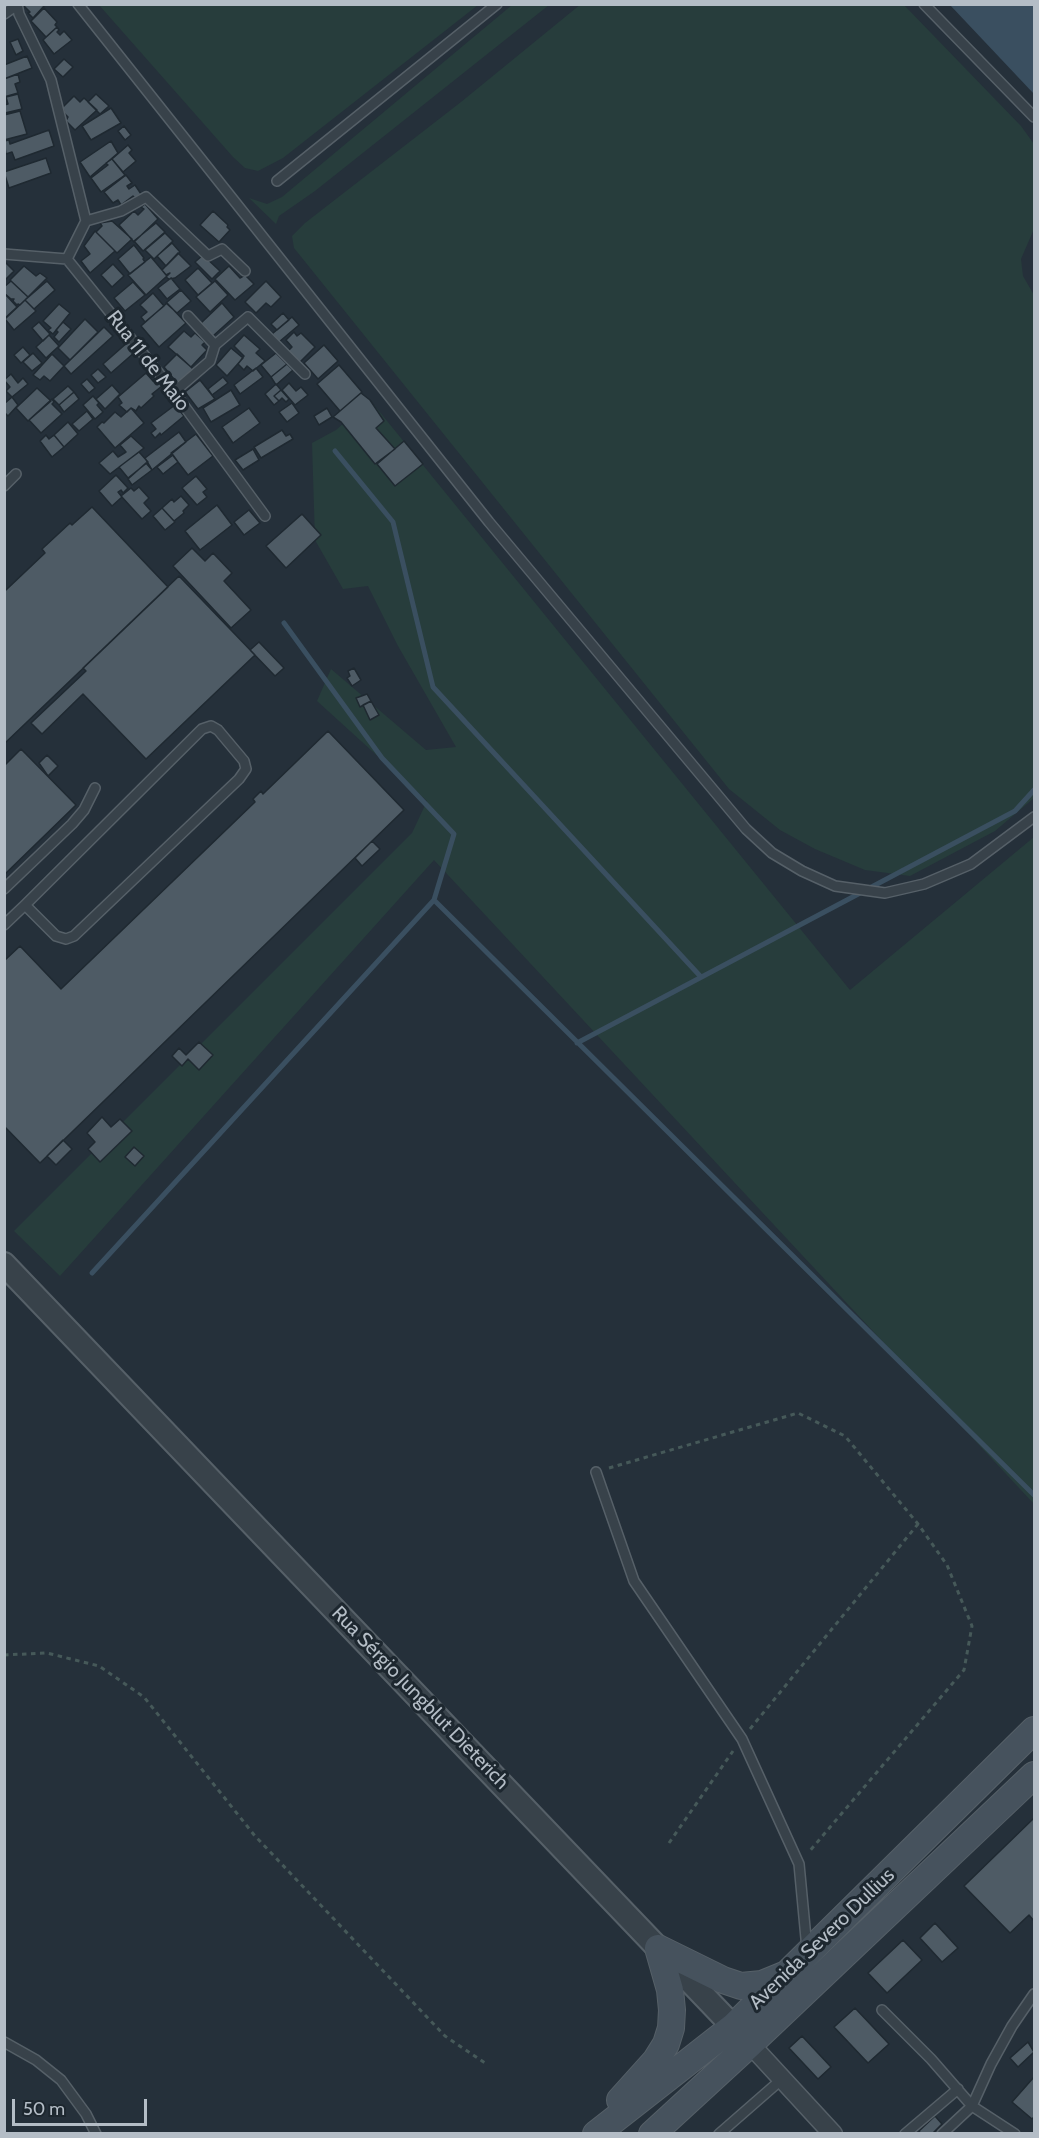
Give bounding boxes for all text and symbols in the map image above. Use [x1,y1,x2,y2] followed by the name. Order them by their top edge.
[101,306,195,416] street label: Rua 11 de Maio
[326,1602,514,1794] street label: Rua Sérgio Jungblut Dieterich
[744,1863,900,2015] street label: Avenida Severo Dullius
[15,2087,150,2125] scale bar
[23,2098,65,2120] text: 50 m

